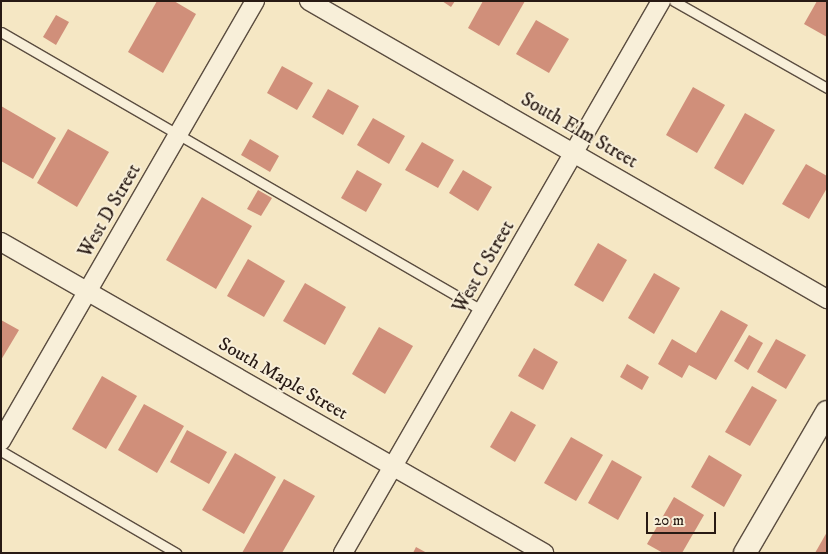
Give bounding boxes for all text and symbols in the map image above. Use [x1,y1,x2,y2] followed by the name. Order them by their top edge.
[517,88,641,174] street label: South Elm Street
[74,160,146,262] street label: West D Street
[448,217,520,317] street label: West C Street
[214,333,352,425] street label: South Maple Street
[648,502,718,534] scale bar
[654,511,684,530] text: 20 m

